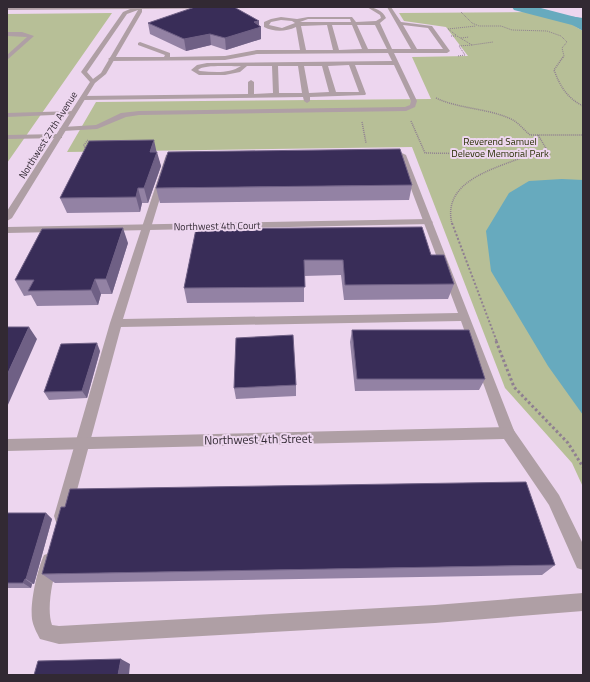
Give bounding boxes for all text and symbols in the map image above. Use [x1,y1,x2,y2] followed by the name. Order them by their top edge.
[15,88,81,182] street label: Northwest 27th Avenue
[451,134,549,161] park label: Reverend Samuel Delevoe Memorial Park
[173,218,261,234] street label: Northwest 4th Court
[204,429,313,449] street label: Northwest 4th Street

